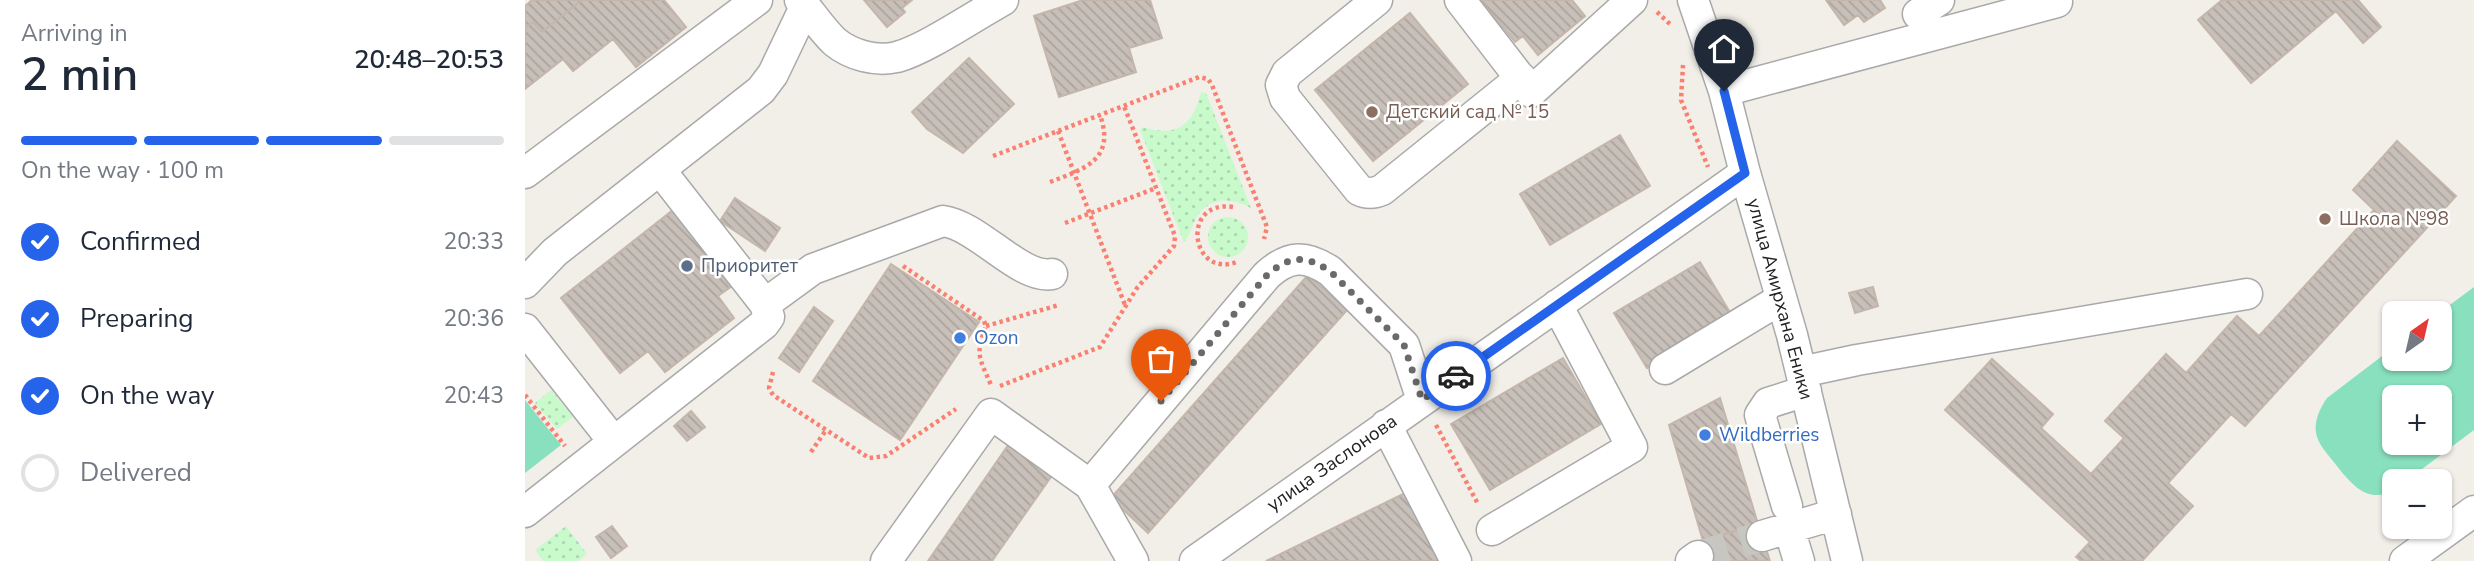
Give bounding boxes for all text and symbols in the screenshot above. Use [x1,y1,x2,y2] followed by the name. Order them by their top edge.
[21,18,128,49] text: Arriving in
[1694,19,1754,91] pin
[1705,30,1743,68] icon: home
[354,42,504,77] text: 20:48–20:53
[21,43,138,106] text: 2 min
[1386,99,1549,125] place label: Детский сад № 15
[1364,104,1380,120] marker: Детский сад № 15
[21,155,224,186] text: On the way · 100 m
[1741,195,1819,403] street label: улица Амирхана Еники
[2339,206,2449,232] place label: Школа №98
[2317,211,2333,227] marker: Школа №98
[21,223,59,261] icon: check
[80,224,201,259] text: Confirmed
[444,226,504,257] text: 20:33
[701,253,799,279] place label: Приоритет
[679,258,695,274] marker: Приоритет
[21,300,59,338] icon: check
[80,301,193,336] text: Preparing
[2382,301,2452,371] north arrow
[2382,301,2452,539] map controls
[444,303,504,334] text: 20:36
[974,325,1019,351] place label: Ozon
[1131,329,1191,401] pin
[952,330,968,346] marker: Ozon
[1142,340,1180,378] icon: bag
[1421,341,1491,411] courier
[1437,357,1475,395] icon: car
[21,377,59,415] icon: check
[80,378,214,413] text: On the way
[444,380,504,411] text: 20:43
[2382,385,2452,455] button: +
[1262,408,1402,518] street label: улица Заслонова
[1719,422,1819,448] place label: Wildberries
[1697,427,1713,443] marker: Wildberries
[80,455,192,490] text: Delivered
[2382,469,2452,539] button: −

